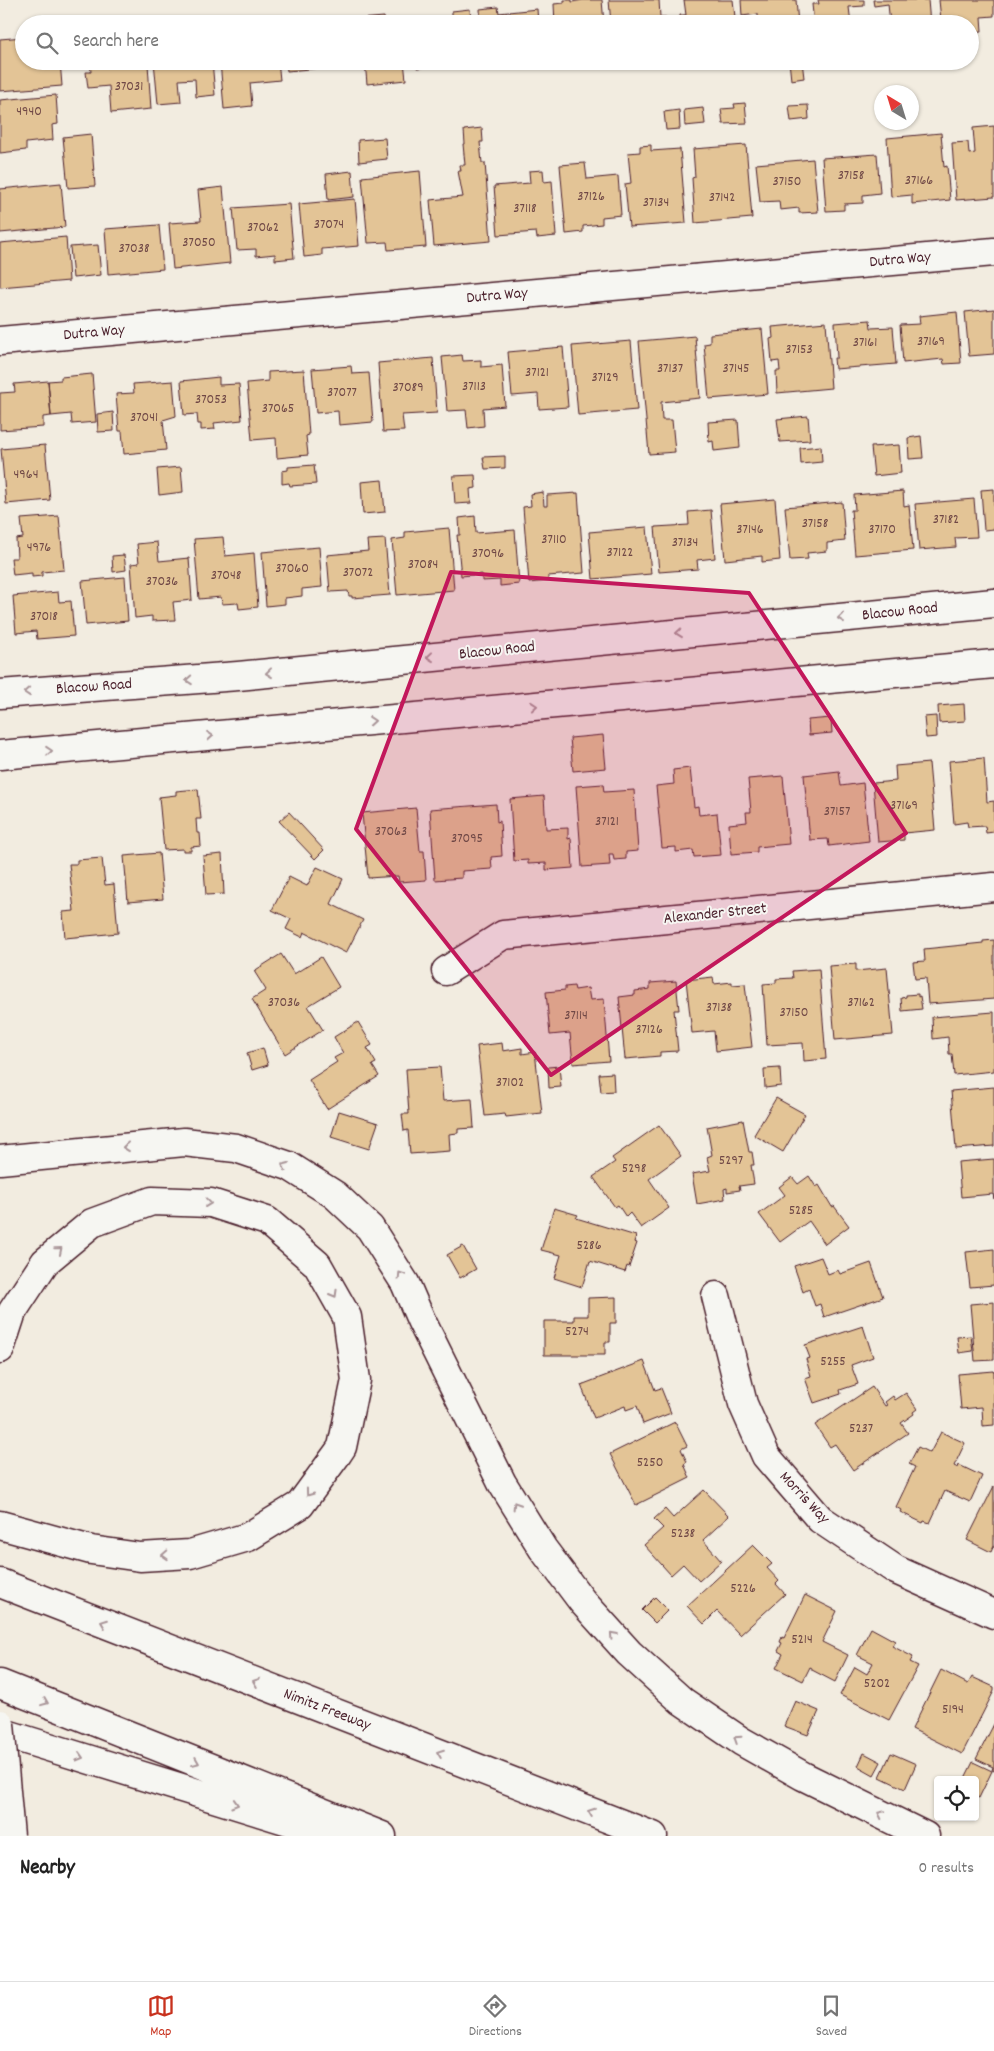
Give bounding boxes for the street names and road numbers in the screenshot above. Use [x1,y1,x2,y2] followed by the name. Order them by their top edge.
[868,246,932,274] street label: Dutra Way
[465,282,529,310] street label: Dutra Way
[62,319,126,347] street label: Dutra Way
[861,597,939,627] street label: Blacow Road
[458,636,536,666] street label: Blacow Road
[55,673,133,701] street label: Blacow Road
[662,897,768,931] street label: Alexander Street
[773,1466,835,1530] street label: Morris Way
[280,1683,374,1737] street label: Nimitz Freeway

